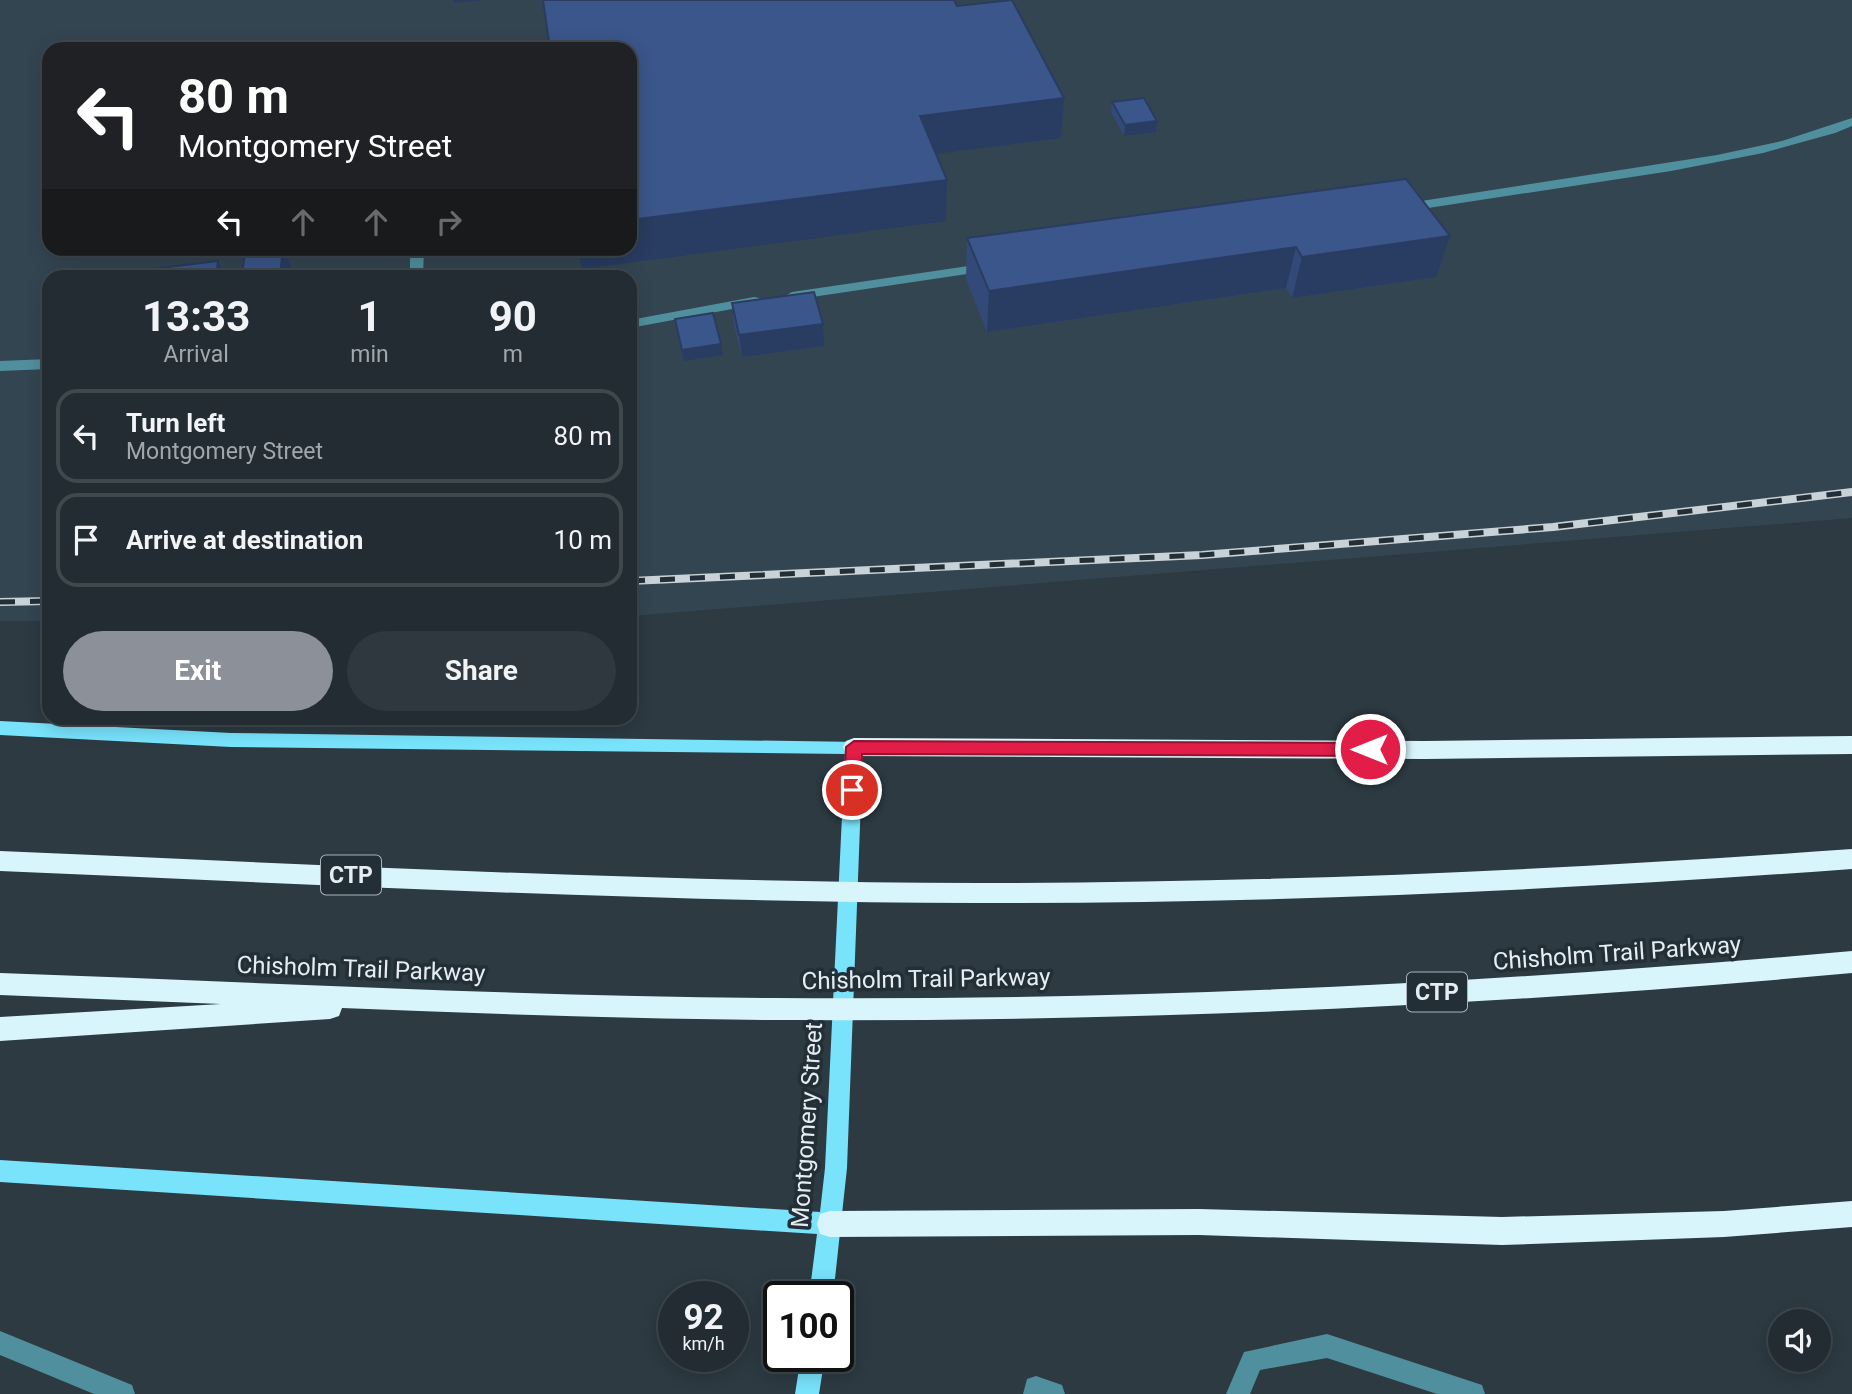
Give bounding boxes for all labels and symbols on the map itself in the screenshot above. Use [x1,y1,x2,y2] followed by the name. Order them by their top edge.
[1333,712,1407,786] position arrow
[822,760,882,820] pin
[321,856,381,894] road number: CTP
[1492,930,1743,976] street label: Chisholm Trail Parkway
[236,951,486,987] street label: Chisholm Trail Parkway
[801,963,1051,995] street label: Chisholm Trail Parkway
[1407,973,1467,1012] road number: CTP
[786,1021,828,1229] street label: Montgomery Street
[763,1281,854,1372] speed limit sign: 100

